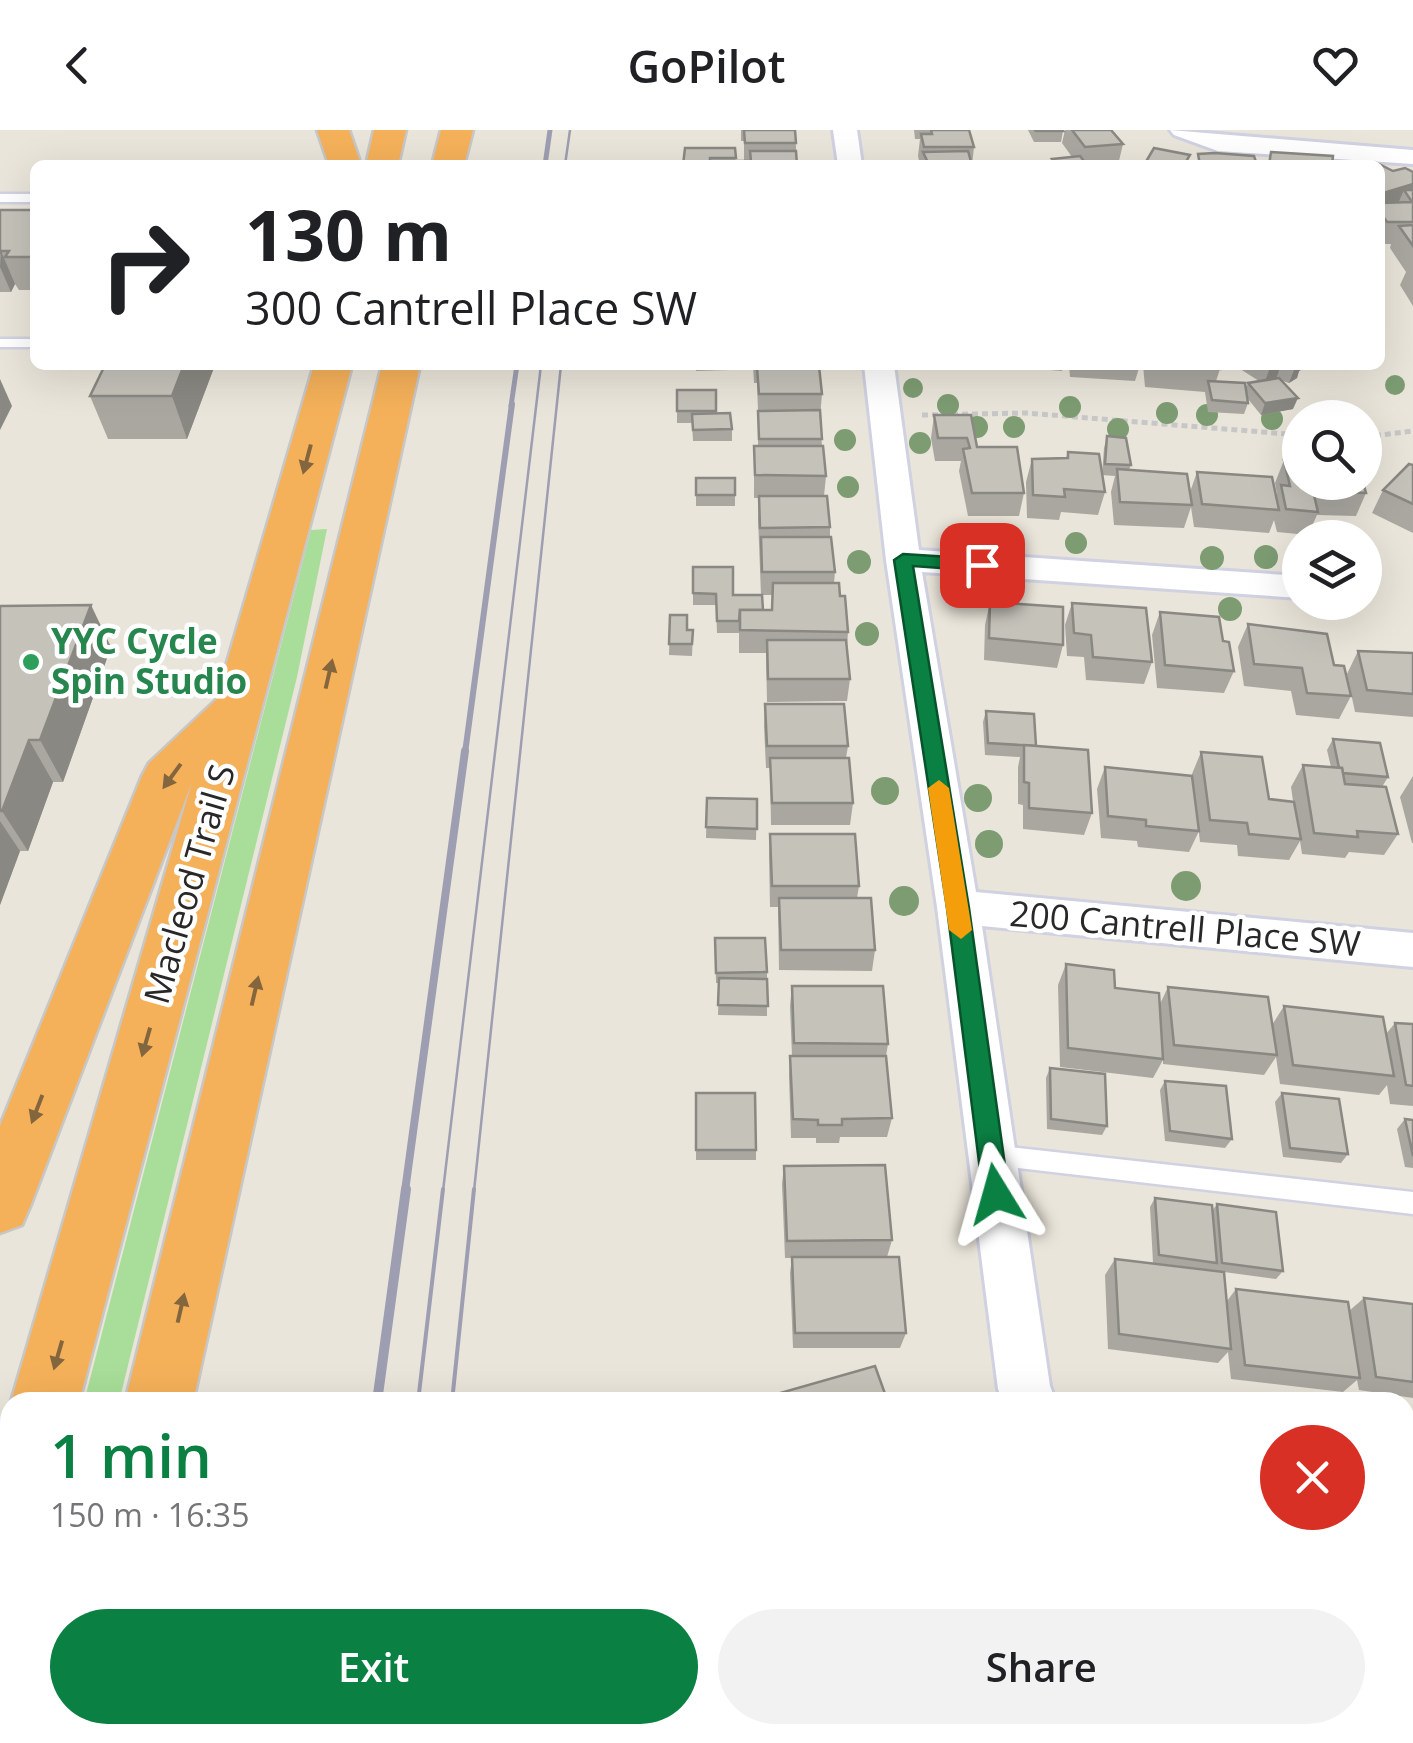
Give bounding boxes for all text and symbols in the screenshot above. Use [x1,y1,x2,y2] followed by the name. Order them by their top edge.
[627,35,786,96] text: GoPilot
[50,38,105,93] icon: back
[1308,38,1363,93] icon: heart
[245,186,452,282] text: 130 m
[80,200,210,330] icon: right
[245,277,697,338] text: 300 Cantrell Place SW
[1282,400,1382,620] map controls
[1282,400,1382,500] button: search
[299,444,315,475] one-way arrow
[1282,520,1382,620] button: layers
[940,523,1025,608] pin
[955,538,1010,593] icon: arrive
[51,617,247,704] place label: YYC Cycle Spin Studio
[20,651,42,673] marker: YYC Cycle Spin Studio
[322,659,337,690] one-way arrow
[132,759,245,1009] street label: Macleod Trail S
[162,762,183,789] one-way arrow
[1008,889,1362,966] street label: 200 Cantrell Place SW
[248,975,263,1006] one-way arrow
[137,1027,153,1058] one-way arrow
[29,1094,45,1124] one-way arrow
[944,1142,1048,1246] position arrow
[174,1292,189,1323] one-way arrow
[50,1340,66,1371] one-way arrow
[50,1414,212,1496] text: 1 min
[1260,1425,1365,1530] button: close
[50,1493,249,1536] text: 150 m · 16:35
[50,1609,698,1724] button: Exit
[718,1609,1365,1724] button: Share

